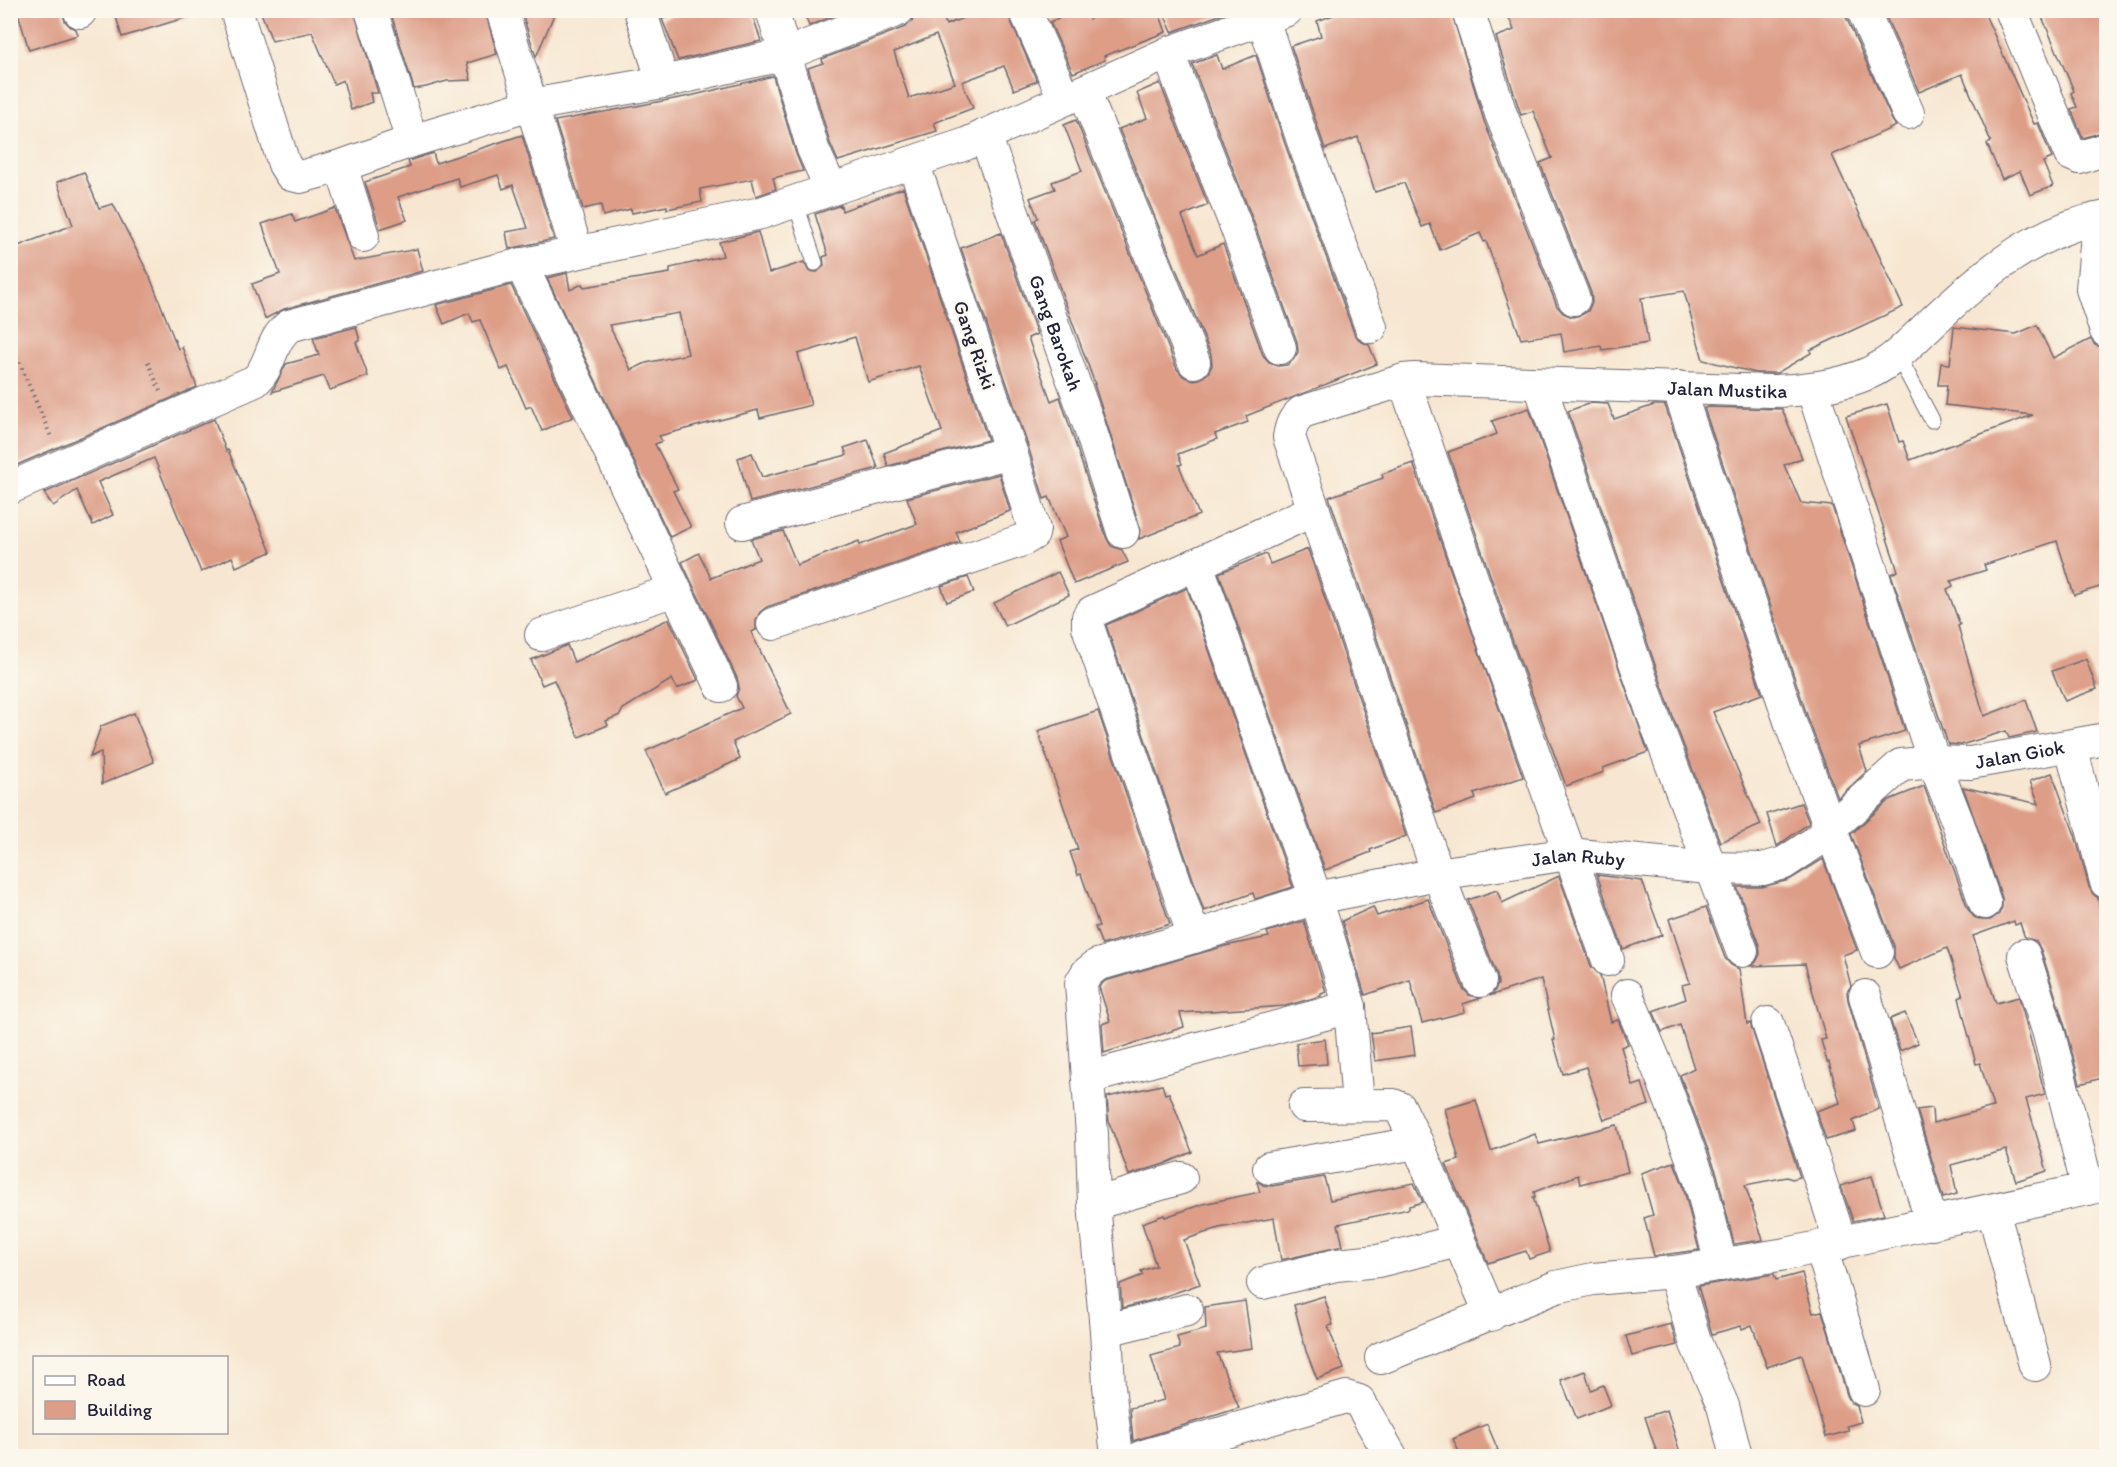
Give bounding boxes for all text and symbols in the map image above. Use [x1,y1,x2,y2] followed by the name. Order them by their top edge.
[1024,271,1088,394] street label: Gang Barokah
[949,297,1001,393] street label: Gang Rizki
[1667,376,1788,403] street label: Jalan Mustika
[1973,734,2067,774] street label: Jalan Giok
[1530,842,1627,872] street label: Jalan Ruby
[33,1356,228,1434] legend
[87,1369,126,1391] text: Road
[87,1399,153,1421] text: Building

